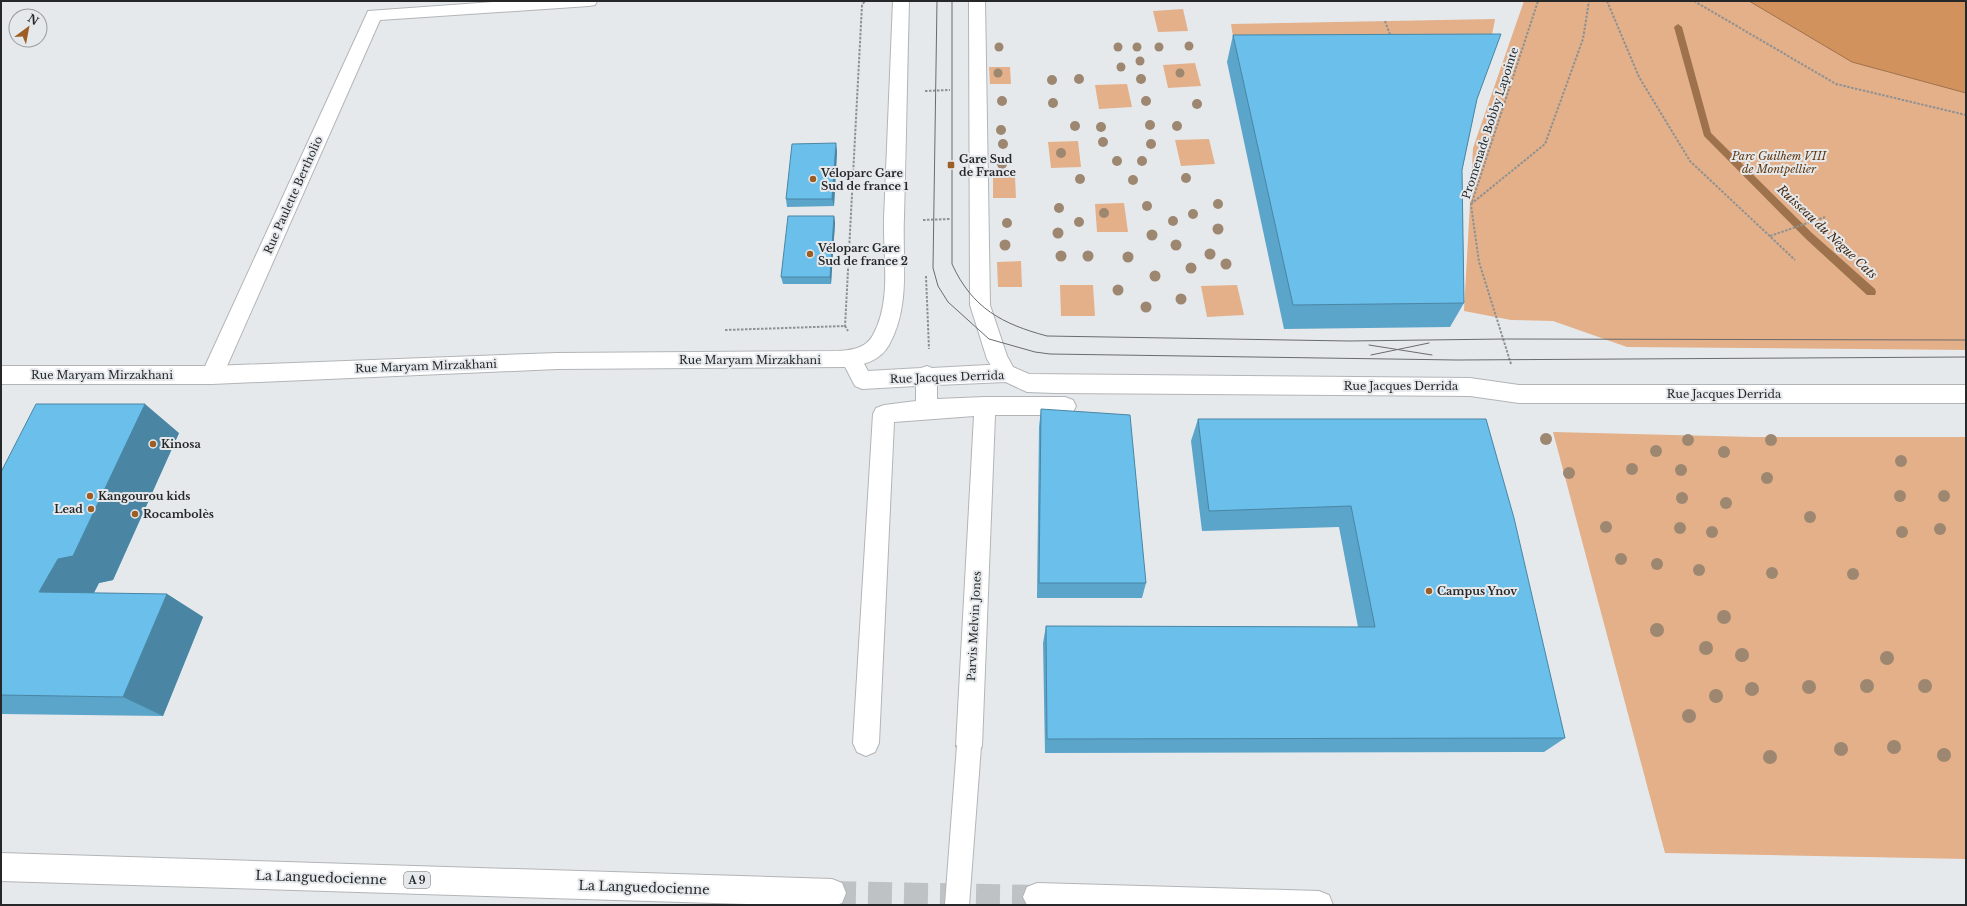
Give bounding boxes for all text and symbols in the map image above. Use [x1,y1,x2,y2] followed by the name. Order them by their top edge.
[8,8,48,48] north arrow
[25,11,42,29] text: N
[1459,45,1521,201] street label: Promenade Bobby Lapointe
[261,134,325,256] street label: Rue Paulette Bertholio
[1731,149,1828,176] park label: Parc Guilhem VIII de Montpellier
[959,152,1017,179] place label: Gare Sud de France
[946,160,956,170] marker: Gare Sud de France
[820,166,909,193] place label: Véloparc Gare Sud de france 1
[808,174,818,184] marker: Véloparc Gare Sud de france 1
[1774,181,1881,282] water label: Ruisseau du Nègue Cats
[817,241,908,268] place label: Véloparc Gare Sud de france 2
[805,249,815,259] marker: Véloparc Gare Sud de france 2
[679,353,821,367] street label: Rue Maryam Mirzakhani
[355,357,497,375] street label: Rue Maryam Mirzakhani
[31,368,173,382] street label: Rue Maryam Mirzakhani
[890,368,1005,386] street label: Rue Jacques Derrida
[1344,379,1459,393] street label: Rue Jacques Derrida
[1667,387,1782,401] street label: Rue Jacques Derrida
[161,437,201,451] place label: Kinosa
[148,439,158,449] marker: Kinosa
[98,489,191,503] place label: Kangourou kids
[85,491,95,501] marker: Kangourou kids
[54,502,83,516] place label: Lead
[86,504,96,514] marker: Lead
[143,507,214,521] place label: Rocambolès
[130,509,140,519] marker: Rocambolès
[964,571,984,681] street label: Parvis Melvin Jones
[1437,584,1517,598] place label: Campus Ynov
[1424,586,1434,596] marker: Campus Ynov
[255,867,387,888] street label: La Languedocienne
[404,872,430,888] road number: A 9
[578,877,710,898] street label: La Languedocienne

